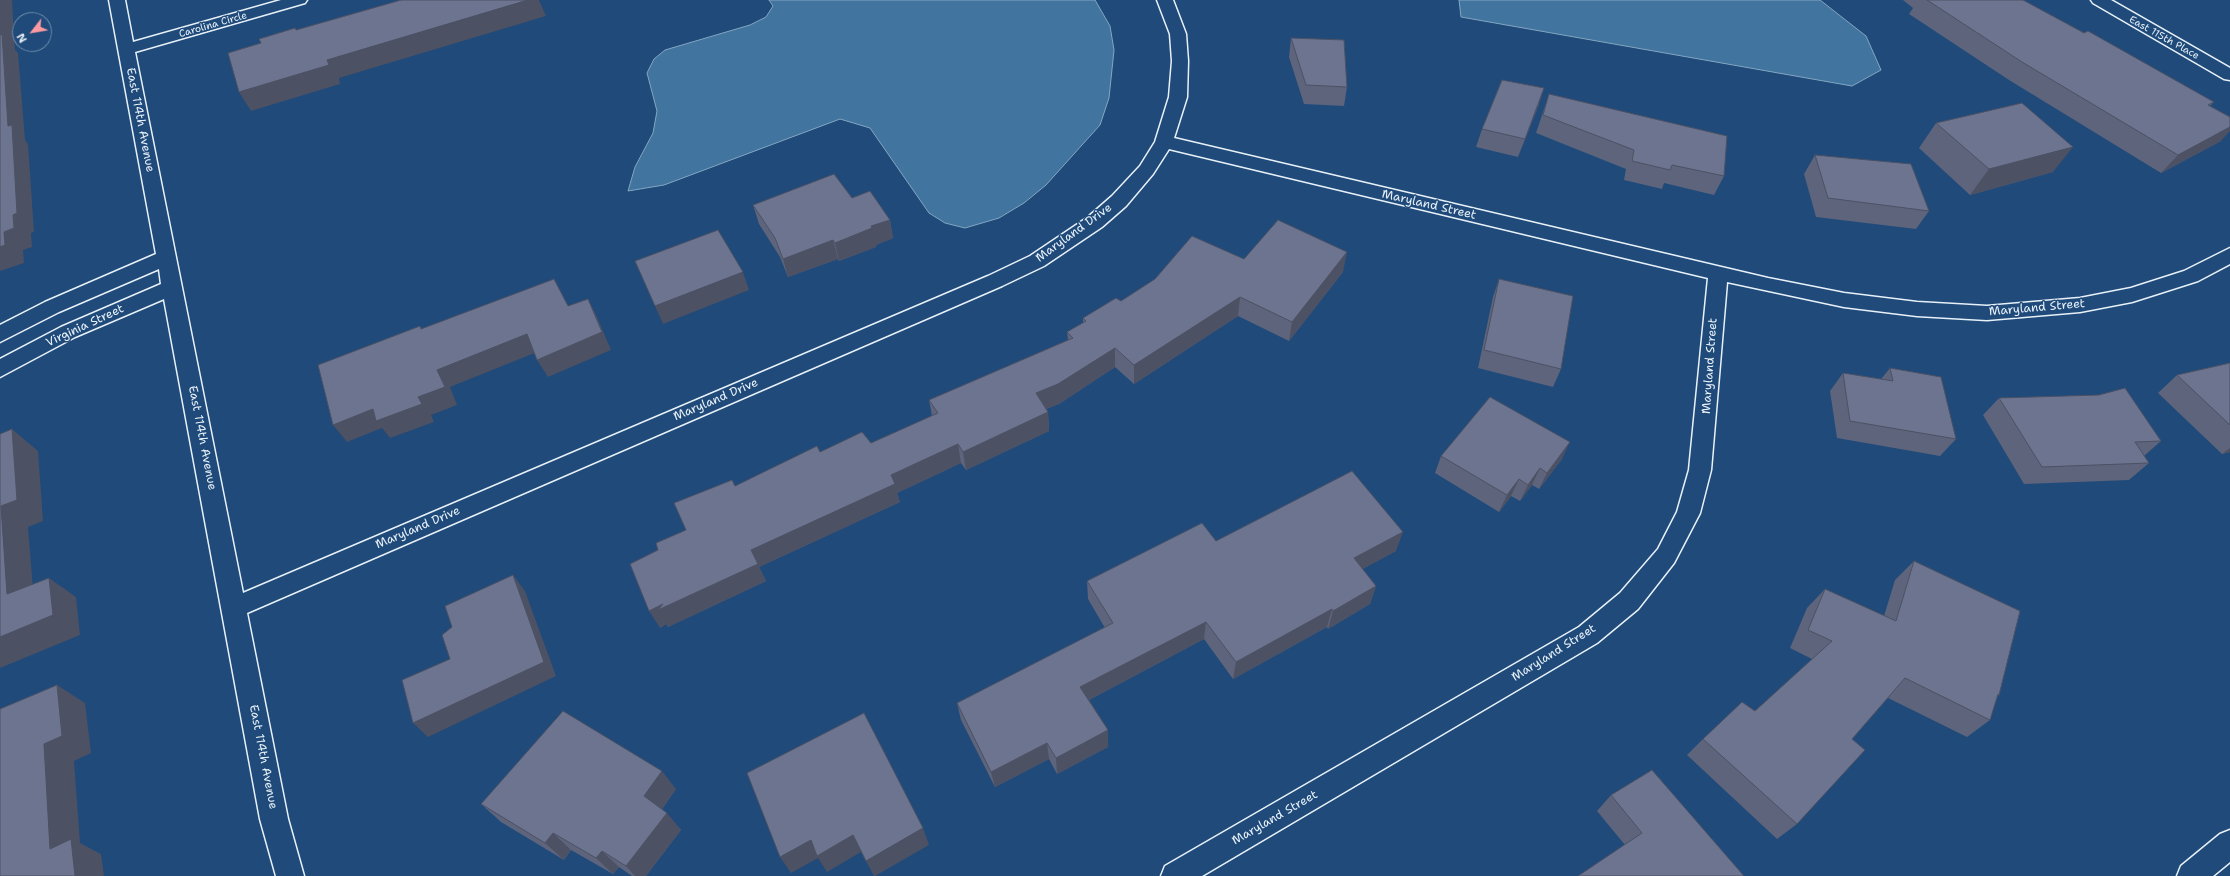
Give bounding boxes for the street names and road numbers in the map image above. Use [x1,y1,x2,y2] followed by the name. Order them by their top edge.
[178,10,248,40] street label: Carolina Circle
[2127,14,2201,62] street label: East 115th Place
[123,67,157,173] street label: East 114th Avenue
[1380,187,1478,223] street label: Maryland Street
[1033,201,1115,265] street label: Maryland Drive
[1988,297,2086,319] street label: Maryland Street
[44,302,126,350] street label: Virginia Street
[1699,317,1721,415] street label: Maryland Street
[672,376,760,424] street label: Maryland Drive
[185,385,219,491] street label: East 114th Avenue
[374,504,462,552] street label: Maryland Drive
[1509,621,1599,685] street label: Maryland Street
[246,704,280,810] street label: East 114th Avenue
[1230,788,1320,848] street label: Maryland Street

